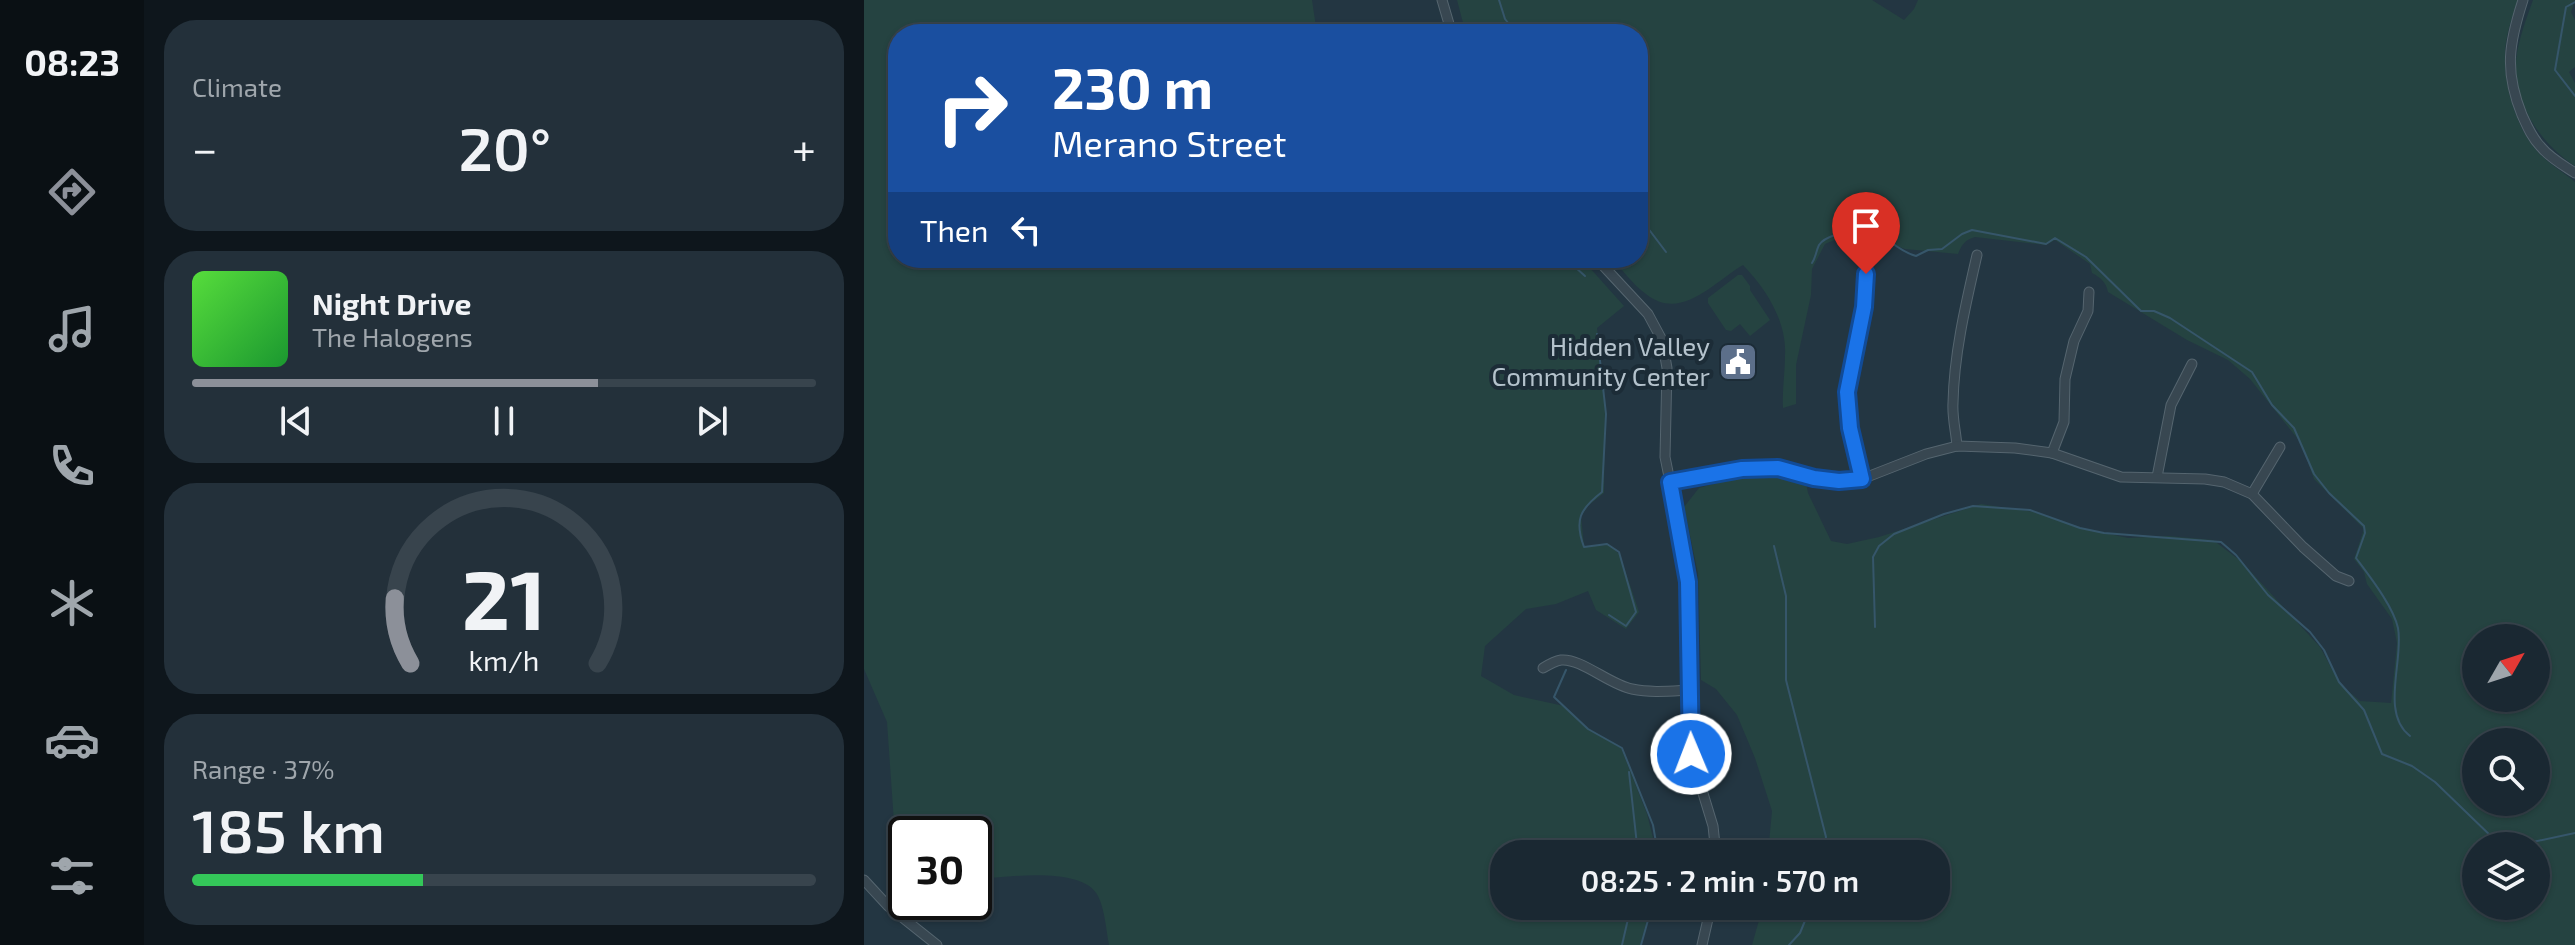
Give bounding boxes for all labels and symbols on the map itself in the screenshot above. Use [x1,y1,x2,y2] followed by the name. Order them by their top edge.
[1832,192,1900,274] pin
[1491,330,1710,391] place label: Hidden Valley Community Center
[1717,341,1759,383] public building icon: Hidden Valley Community Center
[2462,624,2550,712] north arrow
[1649,712,1733,796] position arrow
[888,816,992,920] speed limit sign: 30

